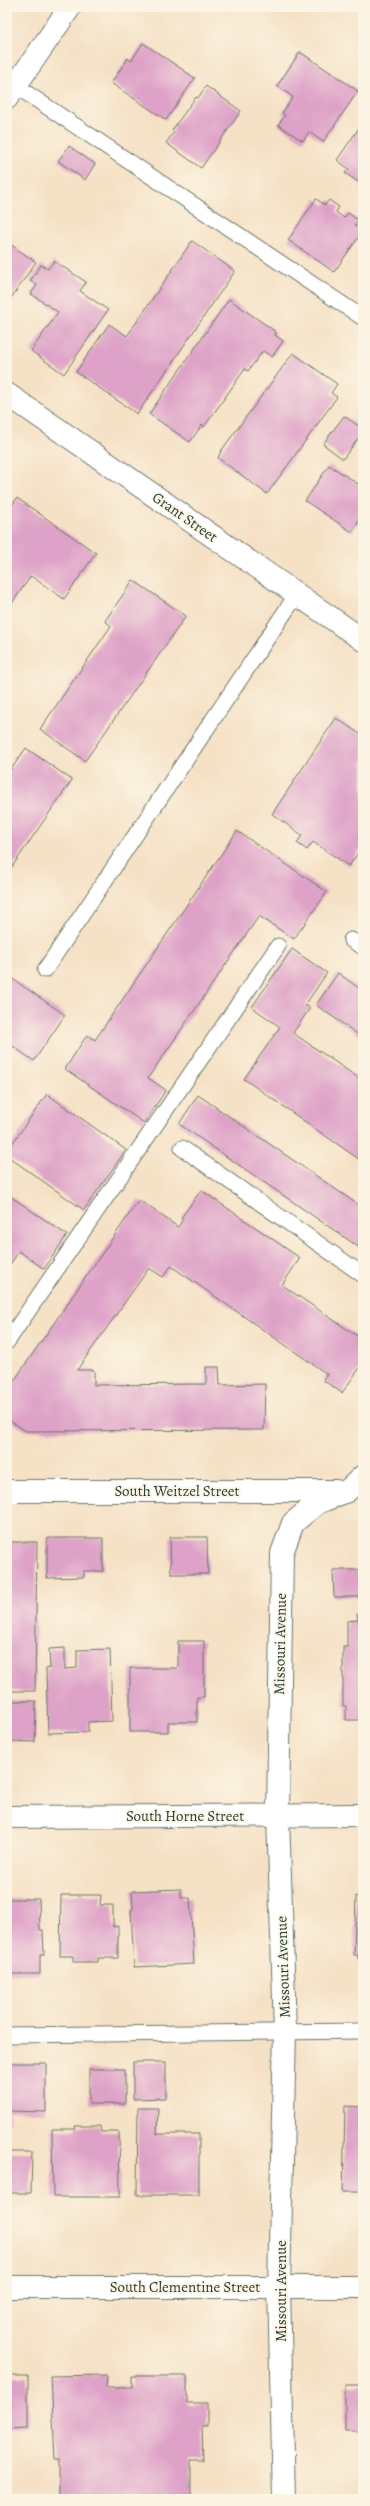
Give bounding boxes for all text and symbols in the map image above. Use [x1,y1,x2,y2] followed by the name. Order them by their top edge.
[148,487,222,547] street label: Grant Street
[114,1481,240,1501] street label: South Weitzel Street
[269,1593,291,1695] street label: Missouri Avenue
[126,1806,244,1826] street label: South Horne Street
[271,1915,295,2018] street label: Missouri Avenue
[271,2240,291,2342] street label: Missouri Avenue
[110,2277,260,2297] street label: South Clementine Street

